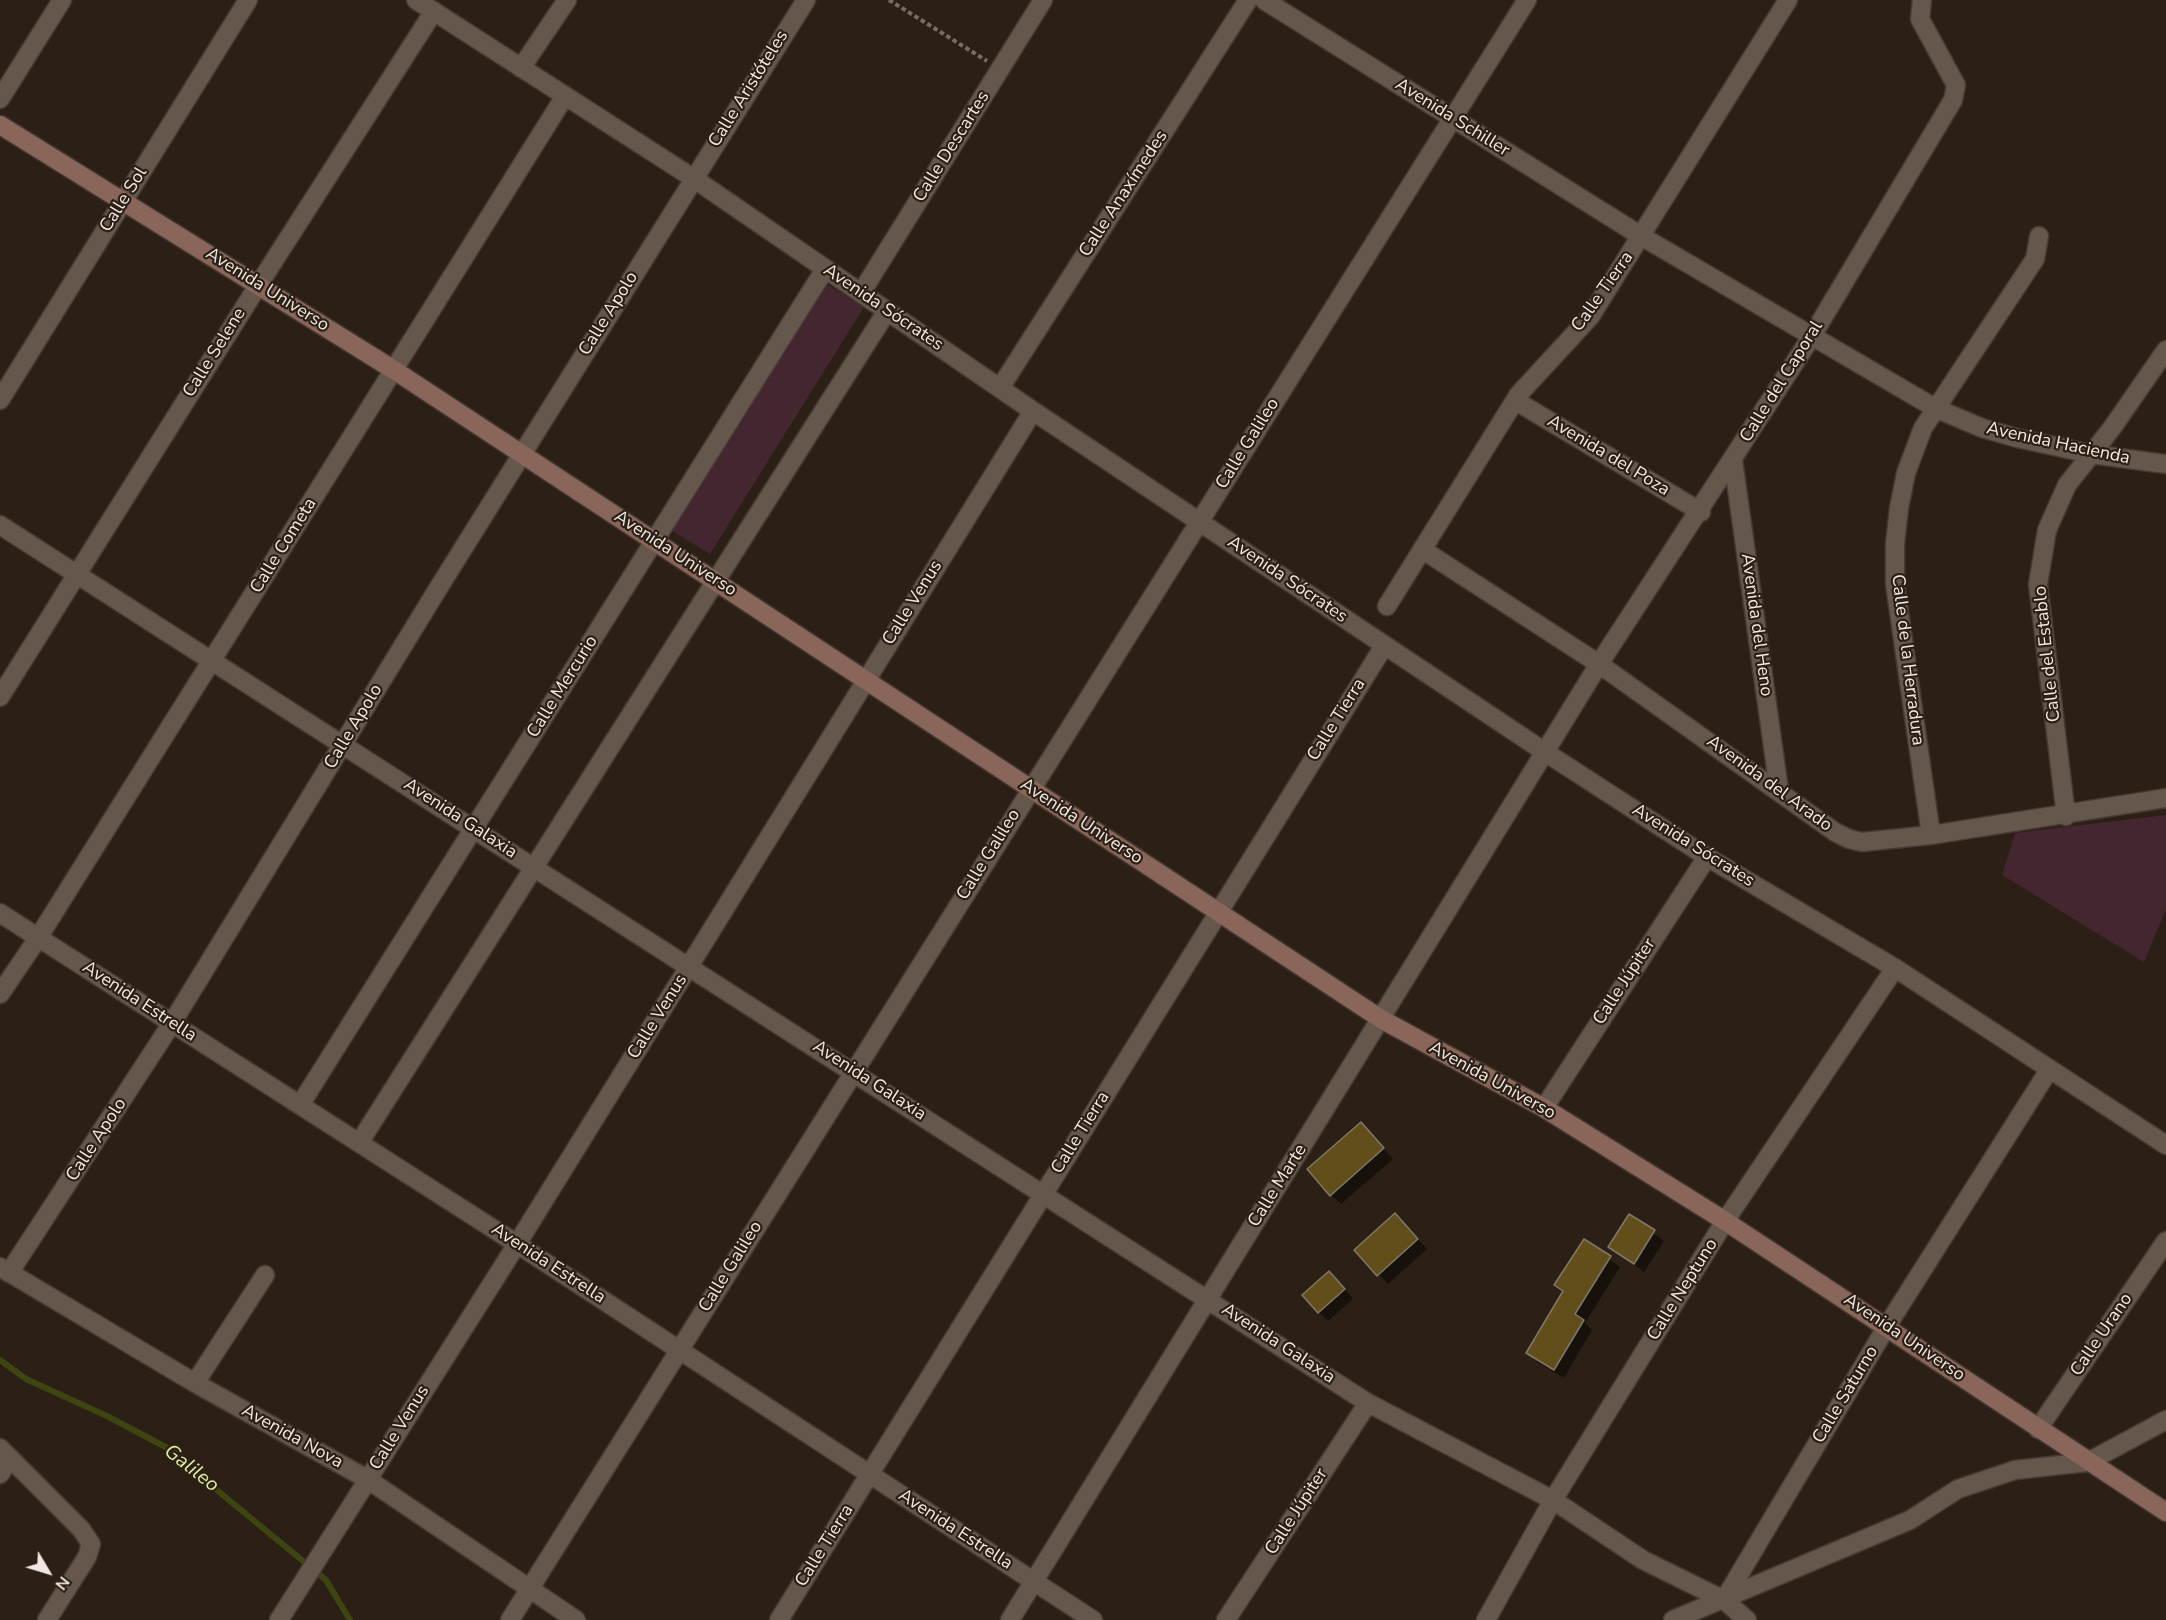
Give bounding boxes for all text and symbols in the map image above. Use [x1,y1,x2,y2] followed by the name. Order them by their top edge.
[704,27,794,151] street label: Calle Aristóteles
[1391,74,1513,162] street label: Avenida Schiller
[909,87,995,207] street label: Calle Descartes
[1075,127,1173,261] street label: Calle Anaxímedes
[96,164,152,236] street label: Calle Sol
[201,243,333,337] street label: Avenida Universo
[1567,248,1639,336] street label: Calle Tierra
[819,260,947,356] street label: Avenida Sócrates
[575,268,643,360] street label: Calle Apolo
[179,304,251,402] street label: Calle Selene
[1736,317,1828,447] street label: Calle del Caporal
[1212,395,1284,493] street label: Calle Galileo
[1543,411,1673,501] street label: Avenida del Poza
[1984,418,2132,470] street label: Avenida Hacienda
[246,494,322,598] street label: Calle Cometa
[610,506,740,602] street label: Avenida Universo
[1223,532,1351,628] street label: Avenida Sócrates
[1735,552,1777,698] street label: Avenida del Heno
[878,557,948,649] street label: Calle Venus
[1886,573,1928,747] street label: Calle de la Herradura
[2030,585,2066,723] street label: Calle del Establo
[523,632,603,742] street label: Calle Mercurio
[1303,675,1371,765] street label: Calle Tierra
[320,681,388,773] street label: Calle Apolo
[1702,731,1836,837] street label: Avenida del Arado
[399,774,521,864] street label: Avenida Galaxia
[1016,774,1146,870] street label: Avenida Universo
[1628,800,1758,892] street label: Avenida Sócrates
[953,806,1025,904] street label: Calle Galileo
[1589,935,1661,1029] street label: Calle Júpiter
[78,957,200,1047] street label: Avenida Estrella
[623,971,693,1063] street label: Calle Venus
[808,1036,930,1126] street label: Avenida Galaxia
[1425,1037,1559,1125] street label: Avenida Universo
[1047,1088,1115,1178] street label: Calle Tierra
[62,1094,132,1186] street label: Calle Apolo
[1244,1141,1312,1231] street label: Calle Marte
[695,1218,767,1316] street label: Calle Galileo
[487,1219,609,1309] street label: Avenida Estrella
[1643,1235,1723,1345] street label: Calle Neptuno
[1839,1289,1969,1387] street label: Avenida Universo
[2066,1289,2138,1381] street label: Calle Urano
[1217,1299,1339,1389] street label: Avenida Galaxia
[1808,1342,1884,1448] street label: Calle Saturno
[365,1382,435,1474] street label: Calle Venus
[238,1400,346,1474] street label: Avenida Nova
[159,1440,223,1498] water label: Galileo
[1261,1465,1333,1559] street label: Calle Júpiter
[894,1485,1016,1575] street label: Avenida Estrella
[791,1501,859,1591] street label: Calle Tierra
[18,1542,78,1602] north arrow
[50,1572,75,1595] text: N

